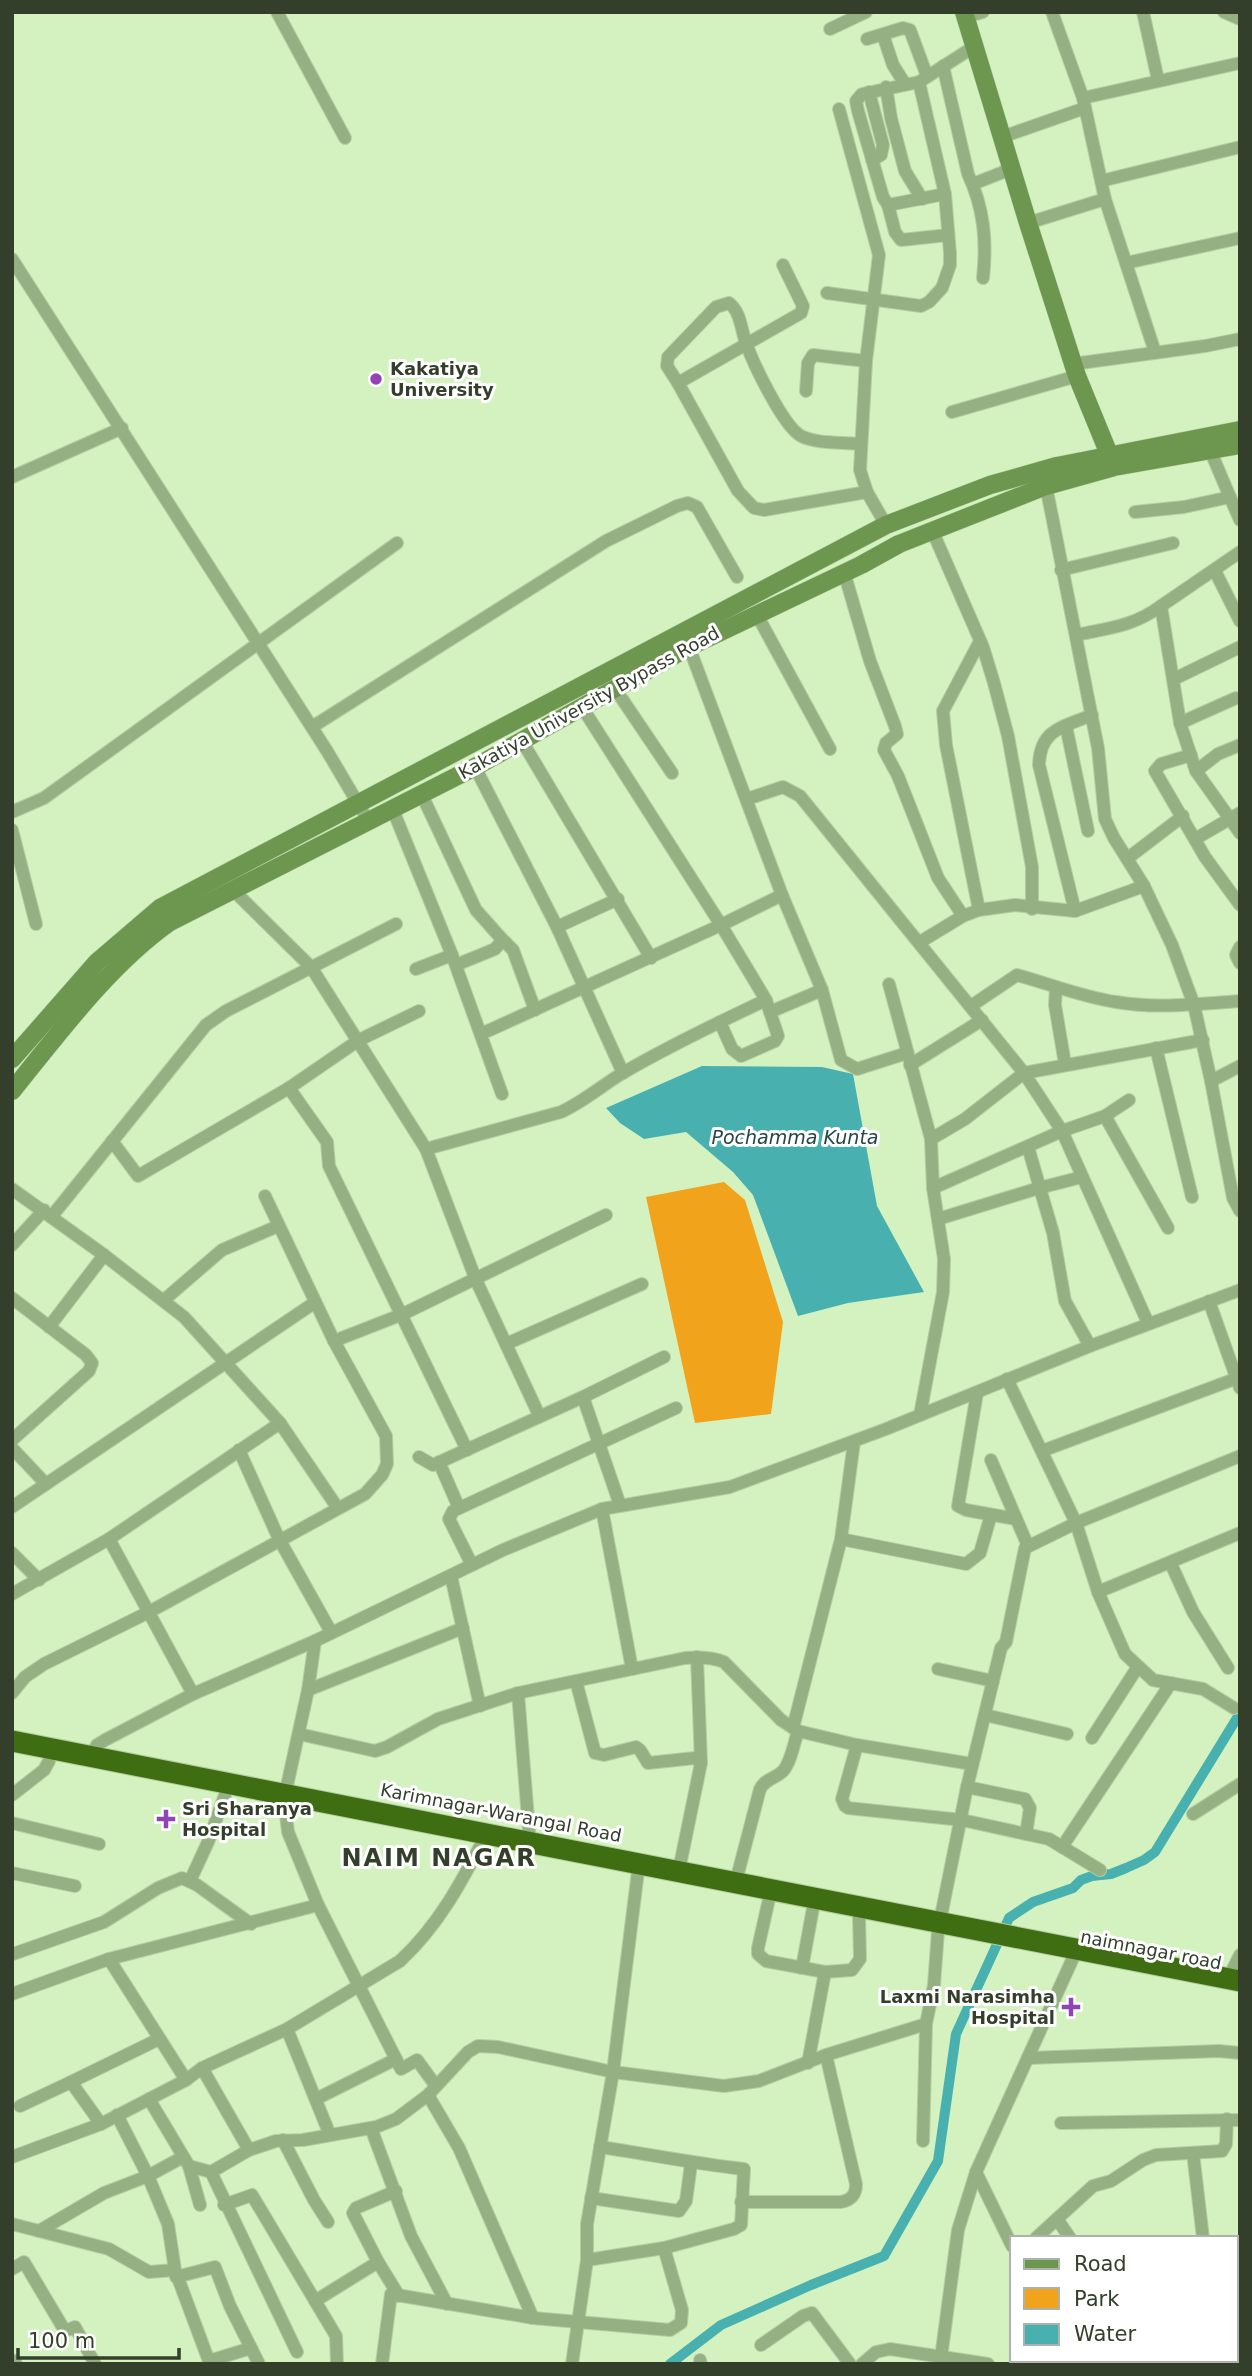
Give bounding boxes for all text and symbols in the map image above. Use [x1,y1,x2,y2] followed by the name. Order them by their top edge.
[390,358,494,400] place label: Kakatiya University
[368,371,384,387] marker: Kakatiya University
[455,622,723,783] street label: Kakatiya University Bypass Road
[711,1126,879,1148] water label: Pochamma Kunta
[379,1779,623,1846] street label: Karimnagar-Warangal Road
[182,1798,312,1840] place label: Sri Sharanya Hospital
[156,1809,176,1829] marker: Sri Sharanya Hospital
[341,1844,537,1872] district label: NAIM NAGAR
[1079,1926,1224,1974] street label: naimnagar road
[880,1986,1055,2028] place label: Laxmi Narasimha Hospital
[1061,1997,1081,2017] marker: Laxmi Narasimha Hospital
[1010,2236,1238,2362] legend
[1074,2252,1127,2276] text: Road
[1074,2287,1120,2311] text: Park
[18,2316,178,2360] scale bar
[1074,2322,1136,2346] text: Water
[28,2329,95,2353] text: 100 m

